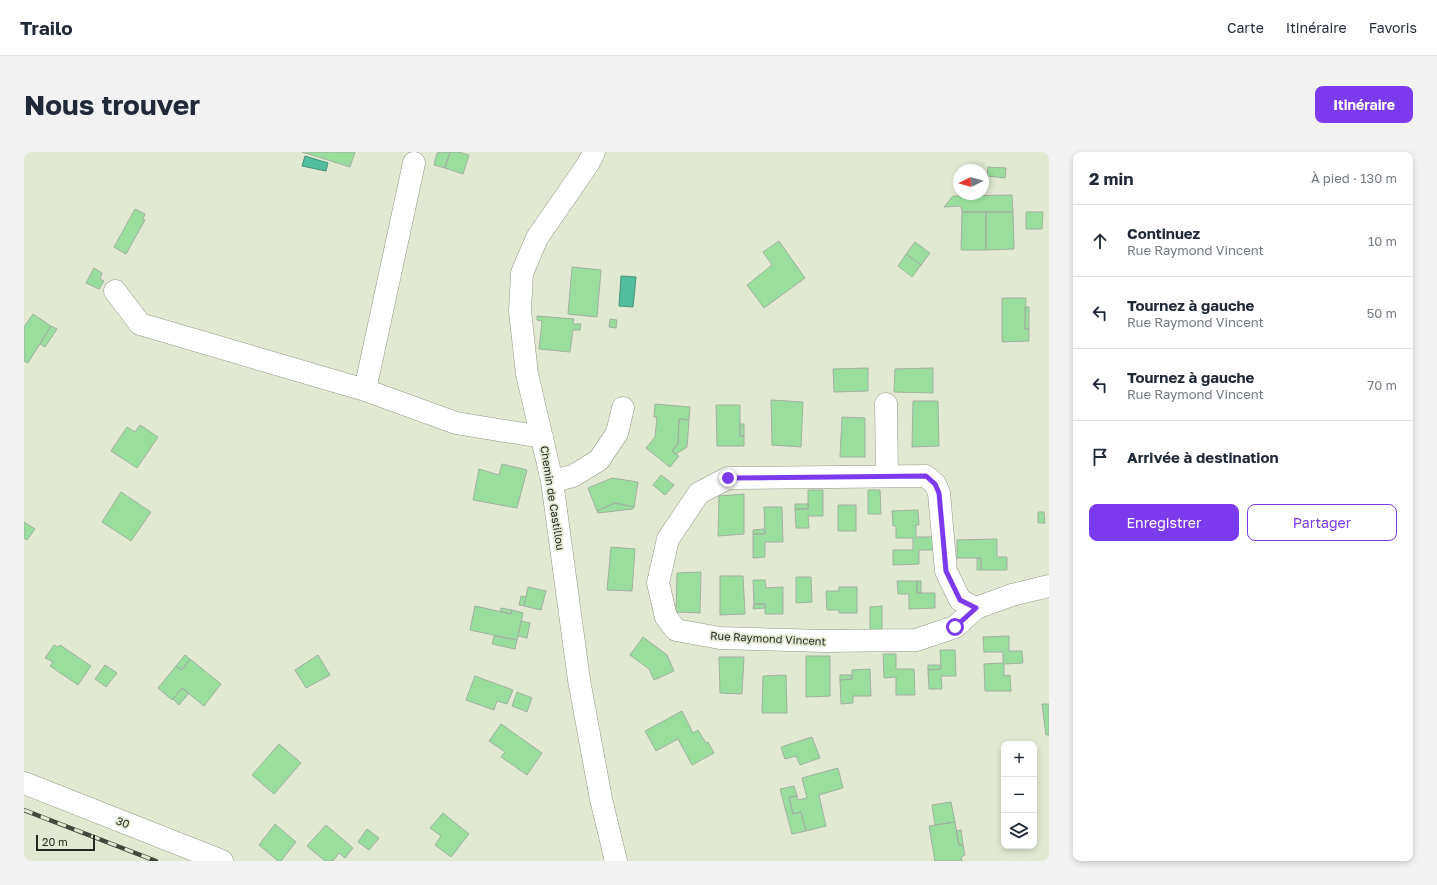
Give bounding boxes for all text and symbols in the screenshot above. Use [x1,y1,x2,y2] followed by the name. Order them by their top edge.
[20,16,73,39] text: Trailo
[1227,19,1264,36] text: Carte
[1286,19,1347,36] text: Itinéraire
[1369,19,1417,36] text: Favoris
[1315,86,1413,123] button: Itinéraire
[24,88,200,121] text: Nous trouver
[953,164,989,200] north arrow
[1089,168,1133,189] text: 2 min
[1311,170,1397,186] text: À pied · 130 m
[1127,224,1200,242] text: Continuez
[1089,230,1111,252] icon: ahead
[1368,233,1397,249] text: 10 m
[1127,242,1264,258] text: Rue Raymond Vincent
[1127,296,1254,314] text: Tournez à gauche
[1089,302,1111,324] icon: left
[1367,305,1397,321] text: 50 m
[1127,314,1264,330] text: Rue Raymond Vincent
[1127,368,1254,386] text: Tournez à gauche
[1089,374,1111,396] icon: left
[1367,377,1397,393] text: 70 m
[1127,386,1264,402] text: Rue Raymond Vincent
[538,445,568,551] street label: Chemin de Castillou
[1089,446,1111,468] icon: arrive
[1127,448,1279,466] text: Arrivée à destination
[719,469,737,487] route end
[1089,504,1239,541] button: Enregistrer
[1247,504,1397,541] button: Partager
[946,618,964,636] route start
[710,628,826,648] street label: Rue Raymond Vincent
[1001,741,1037,849] map controls
[1001,741,1037,777] button: +
[1001,777,1037,813] button: −
[114,813,132,831] street label: 30
[1001,813,1037,849] button: layers
[36,833,95,852] scale bar
[42,835,68,848] text: 20 m

